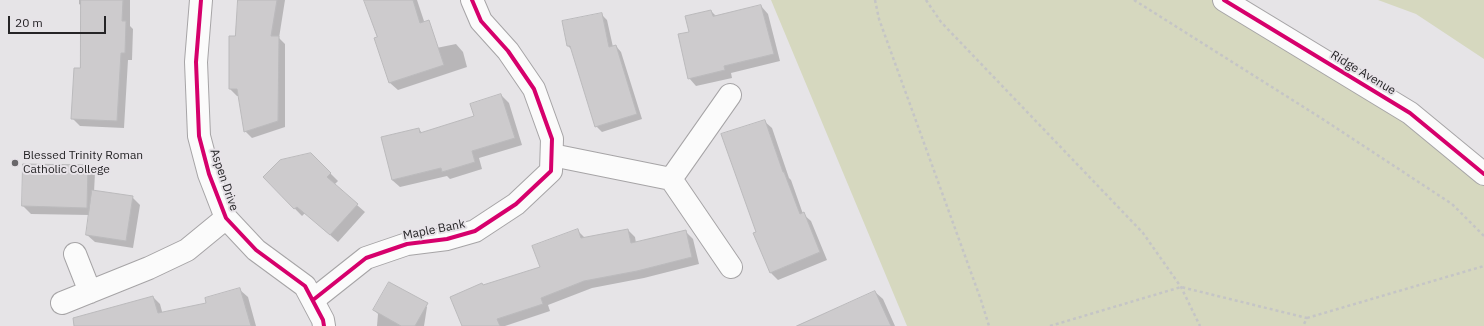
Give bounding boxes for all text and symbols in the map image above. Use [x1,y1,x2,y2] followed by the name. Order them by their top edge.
[10,8,108,34] scale bar
[15,15,43,30] text: 20 m
[1328,48,1398,98] street label: Ridge Avenue
[207,147,241,213] street label: Aspen Drive
[23,149,143,177] place label: Blessed Trinity Roman Catholic College
[10,158,20,168] marker: Blessed Trinity Roman Catholic College
[402,217,466,243] street label: Maple Bank

